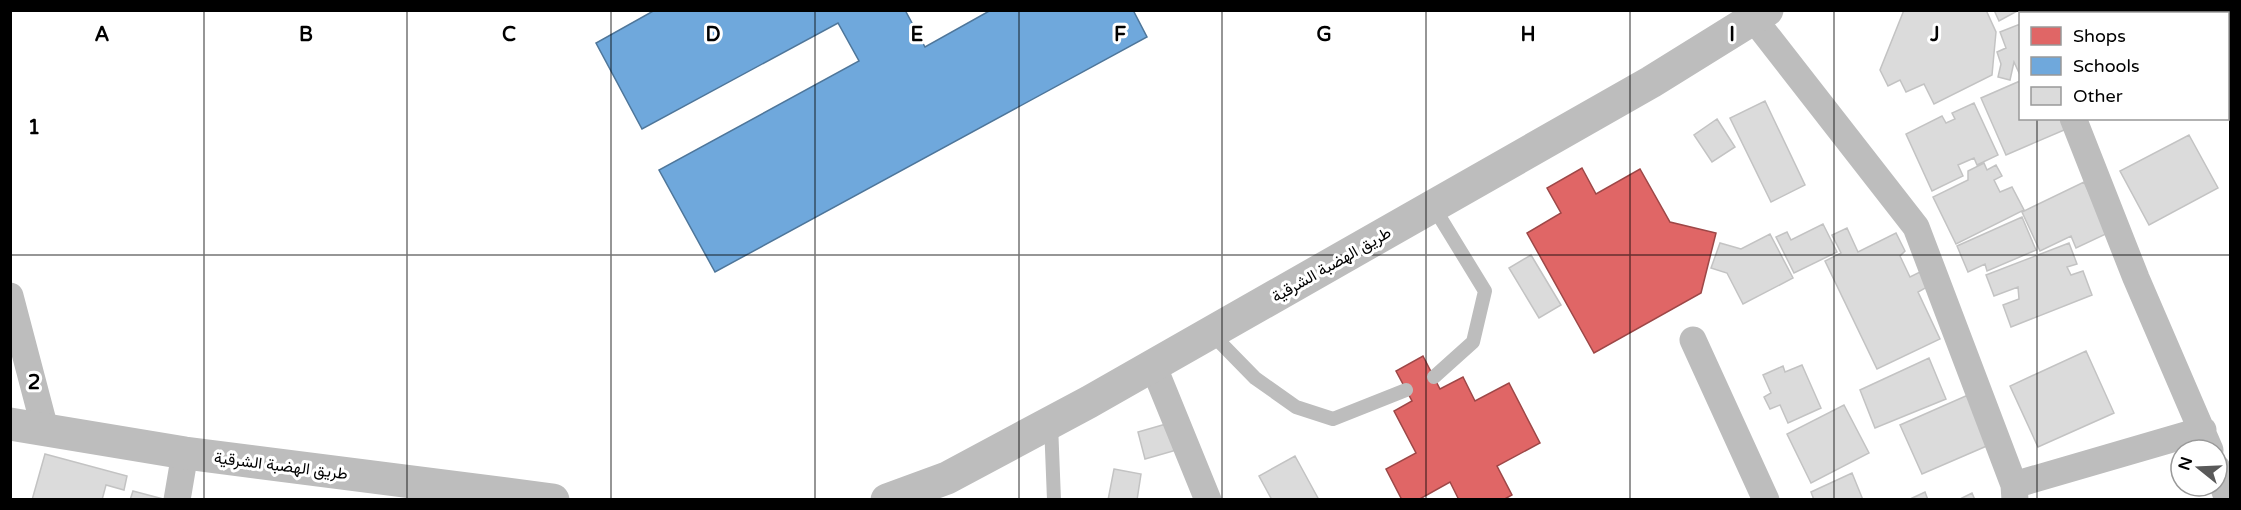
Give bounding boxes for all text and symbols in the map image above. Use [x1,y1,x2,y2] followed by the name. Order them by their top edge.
[2019,12,2229,120] legend
[95,23,110,47] text: A
[299,23,313,47] text: B
[502,23,516,47] text: C
[705,23,721,47] text: D
[911,23,924,47] text: E
[1114,23,1126,47] text: F
[1316,23,1332,47] text: G
[1520,23,1536,47] text: H
[1729,23,1735,47] text: I
[1929,23,1940,47] text: J
[2073,25,2126,47] text: Shops
[2073,55,2140,77] text: Schools
[2073,85,2123,107] text: Other
[28,116,40,140] text: 1
[1268,223,1395,307] street label: طريق الهضبة الشرقية
[28,371,40,395] text: 2
[2169,438,2229,498] north arrow
[213,448,349,484] street label: طريق الهضبة الشرقية
[2174,454,2197,473] text: N

